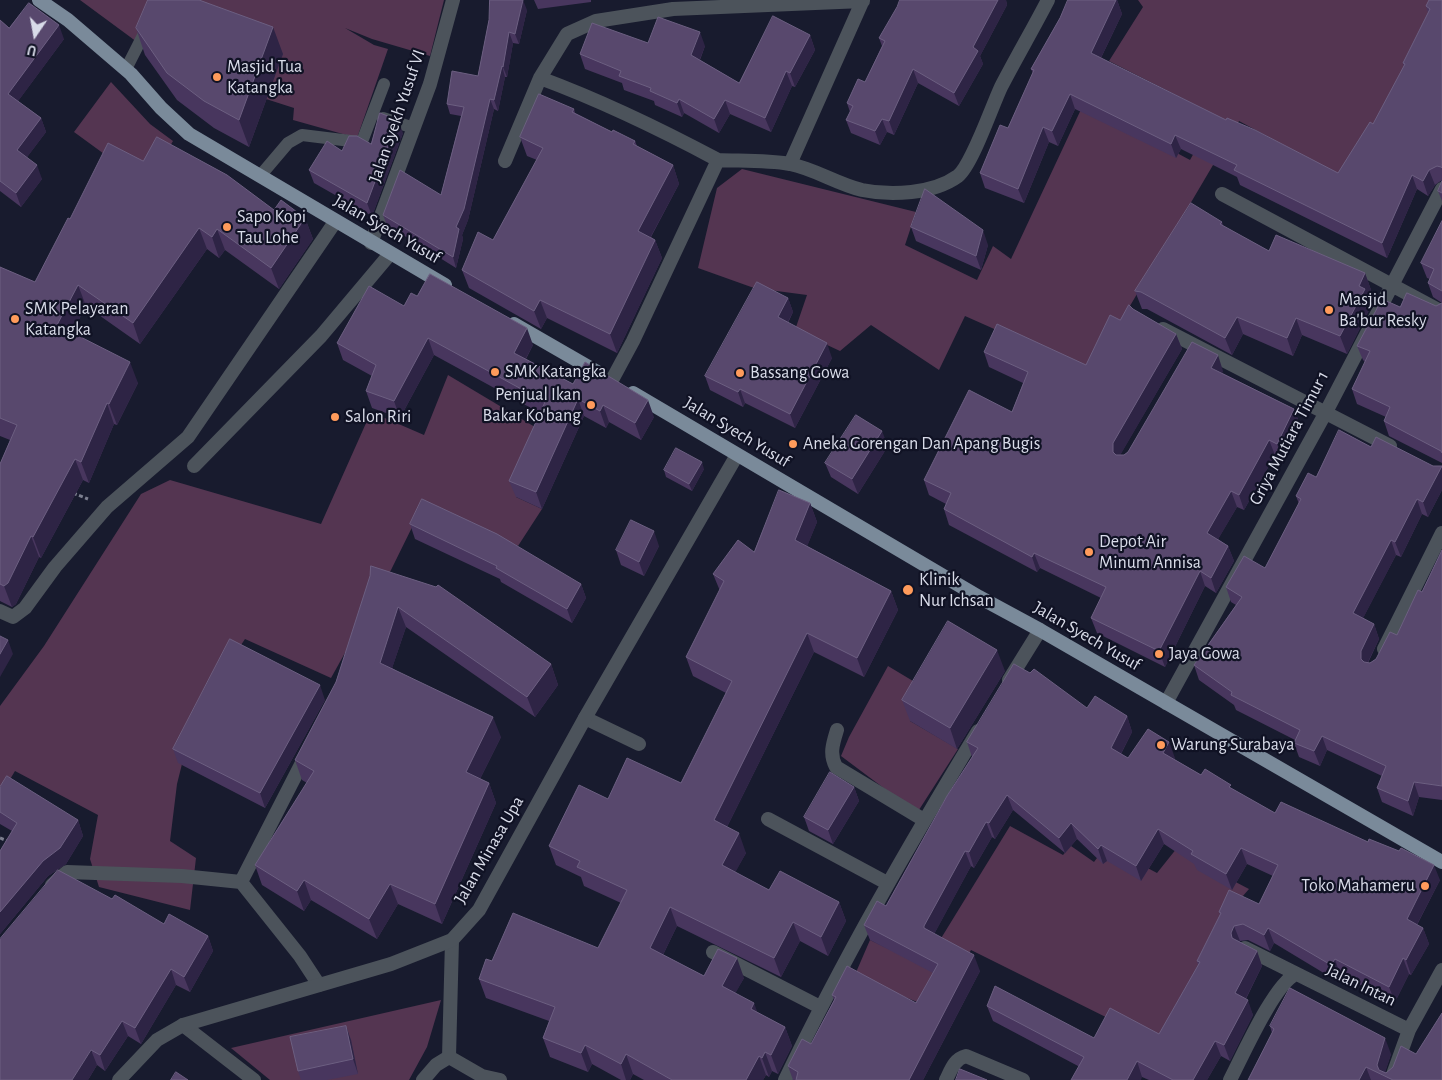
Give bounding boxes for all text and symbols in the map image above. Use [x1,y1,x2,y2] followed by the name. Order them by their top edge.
[10,10,60,60] north arrow
[26,42,38,57] text: U
[364,47,430,185] street label: Jalan Syekh Yusuf VI
[227,56,302,98] place label: Masjid Tua Katangka
[211,71,223,83] marker: Masjid Tua Katangka
[330,190,444,268] street label: Jalan Syech Yusuf
[237,206,306,248] place label: Sapo Kopi Tau Lohe
[221,221,233,233] marker: Sapo Kopi Tau Lohe
[1339,289,1427,332] place label: Masjid Ba'bur Resky
[25,298,129,340] place label: SMK Pelayaran Katangka
[1323,304,1335,316] marker: Masjid Ba'bur Resky
[9,313,21,325] marker: SMK Pelayaran Katangka
[505,361,607,383] place label: SMK Katangka
[750,362,850,384] place label: Bassang Gowa
[489,366,501,378] marker: SMK Katangka
[734,367,746,379] marker: Bassang Gowa
[1244,367,1334,509] street label: Griya Mutiara Timur 1
[483,384,581,426] place label: Penjual Ikan Bakar Ko'bang
[680,392,794,472] street label: Jalan Syech Yusuf
[585,399,597,411] marker: Penjual Ikan Bakar Ko'bang
[345,406,411,428] place label: Salon Riri
[329,411,341,423] marker: Salon Riri
[803,433,1040,455] place label: Aneka Gorengan Dan Apang Bugis
[787,438,799,450] marker: Aneka Gorengan Dan Apang Bugis
[1099,531,1201,574] place label: Depot Air Minum Annisa
[1083,546,1095,558] marker: Depot Air Minum Annisa
[919,569,994,612] place label: Klinik Nur Ichsan
[901,583,915,597] marker: Klinik Nur Ichsan
[1030,597,1144,675] street label: Jalan Syech Yusuf
[1169,643,1240,665] place label: Jaya Gowa
[1153,648,1165,660] marker: Jaya Gowa
[1171,734,1295,756] place label: Warung Surabaya
[1155,739,1167,751] marker: Warung Surabaya
[449,792,529,908] street label: Jalan Minasa Upa
[1301,875,1415,897] place label: Toko Mahameru
[1419,880,1431,892] marker: Toko Mahameru
[1322,959,1400,1011] street label: Jalan Intan

